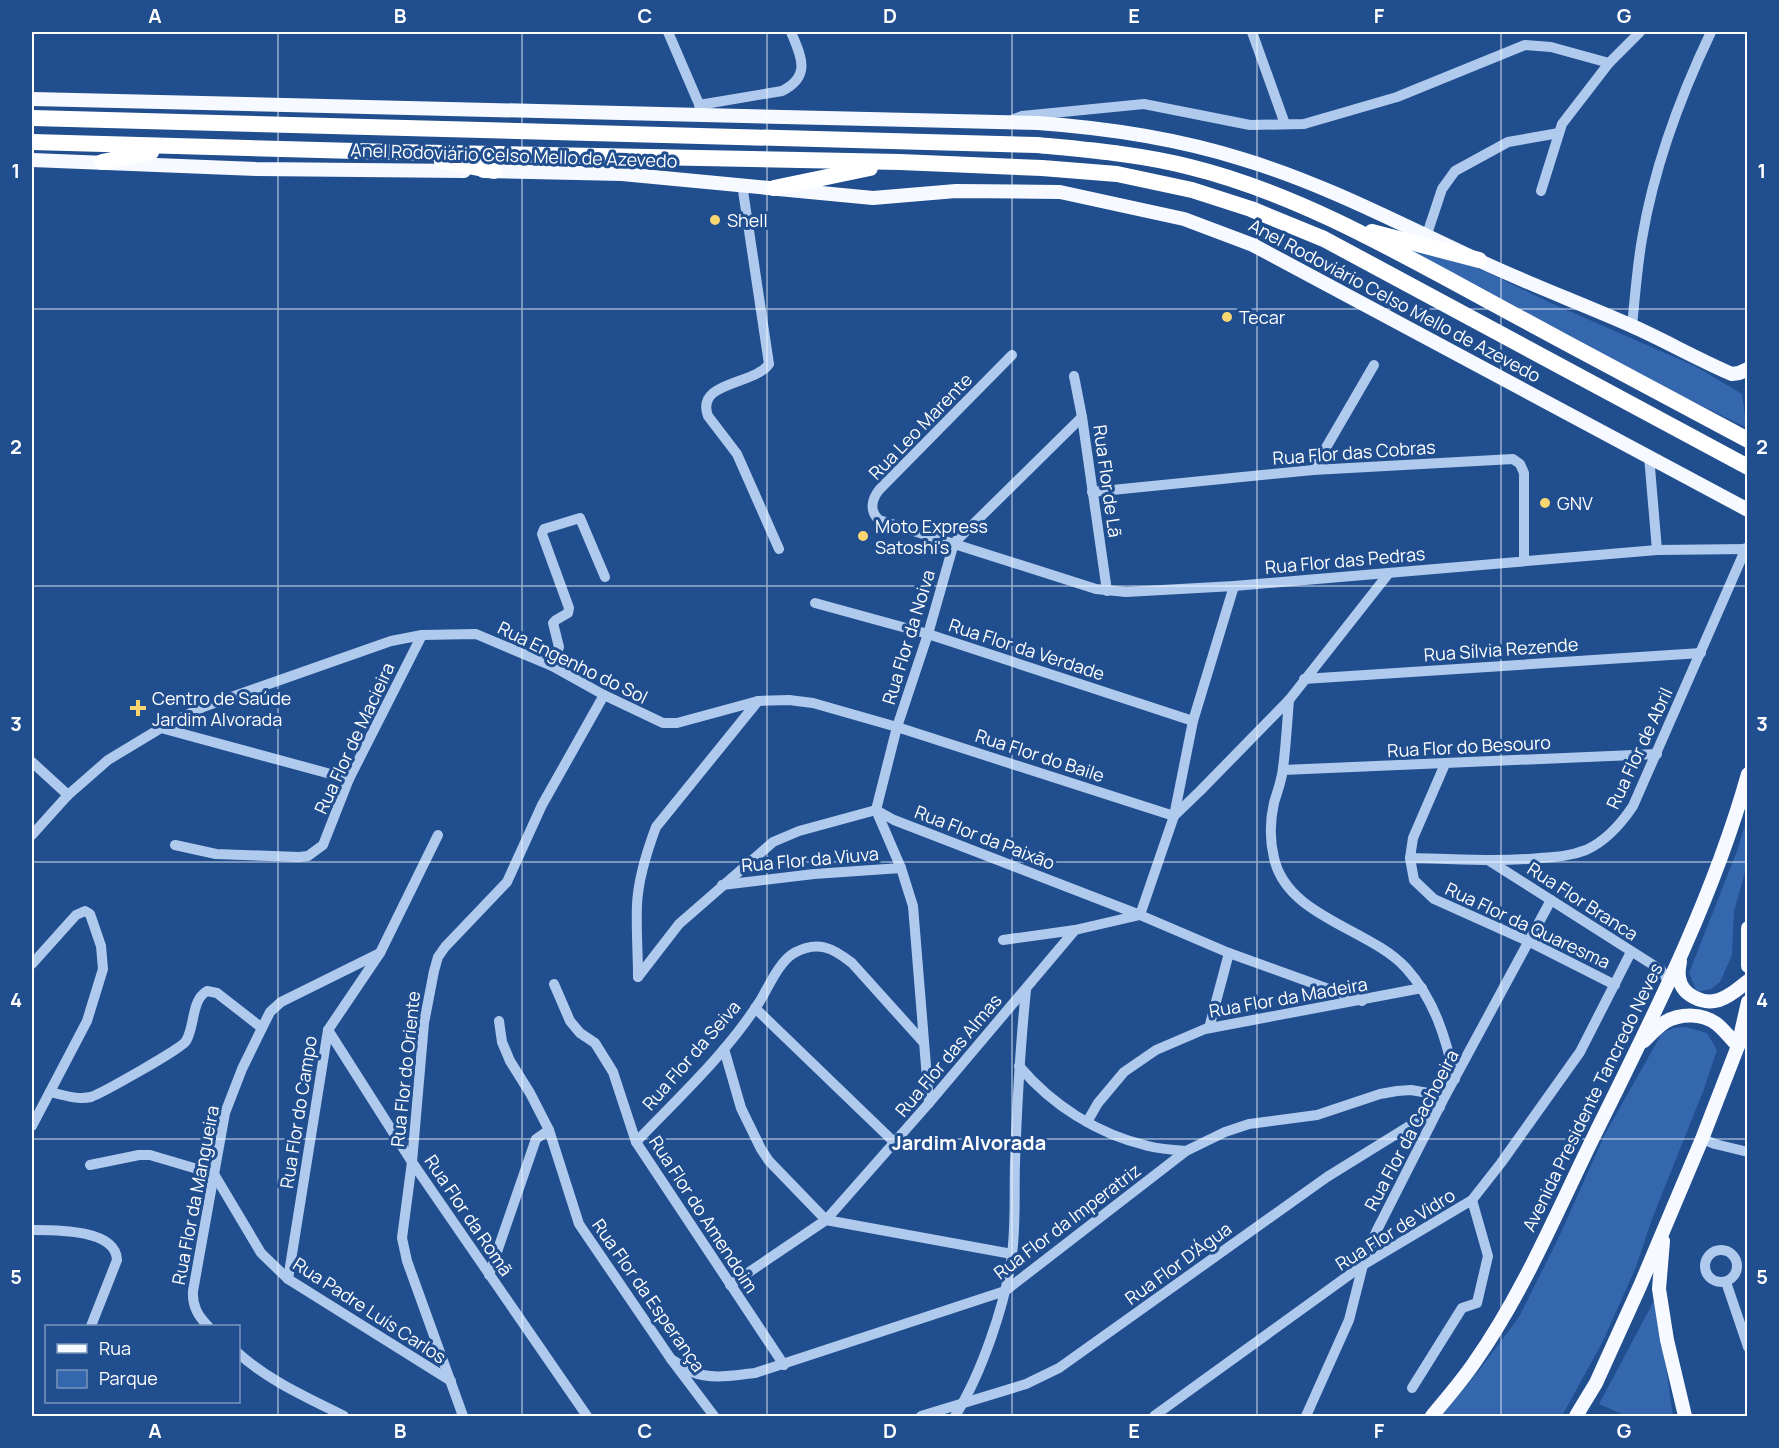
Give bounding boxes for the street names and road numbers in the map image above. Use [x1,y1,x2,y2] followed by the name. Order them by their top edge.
[350,137,678,173] street label: Anel Rodoviário Celso Mello de Azevedo
[1245,213,1545,387] street label: Anel Rodoviário Celso Mello de Azevedo
[863,368,977,484] street label: Rua Leo Marente
[1088,423,1128,539] street label: Rua Flor de Lã
[1272,434,1436,470] street label: Rua Flor das Cobras
[1264,541,1426,579] street label: Rua Flor das Pedras
[876,567,940,707] street label: Rua Flor da Noiva
[946,612,1108,686] street label: Rua Flor da Verdade
[494,615,652,709] street label: Rua Engenho do Sol
[1423,632,1579,666] street label: Rua Sílvia Rezende
[308,658,400,818] street label: Rua Flor de Macieira
[1600,683,1678,813] street label: Rua Flor de Abril
[972,723,1108,787] street label: Rua Flor do Baile
[1387,730,1551,762] street label: Rua Flor do Besouro
[911,799,1059,875] street label: Rua Flor da Paixão
[740,841,880,877] street label: Rua Flor da Viuva
[1523,856,1643,946] street label: Rua Flor Branca
[1442,876,1614,974] street label: Rua Flor da Quaresma
[1516,959,1668,1235] street label: Avenida Presidente Tancredo Neves
[1207,971,1369,1023] street label: Rua Flor da Madeira
[889,988,1007,1122] street label: Rua Flor das Almas
[385,990,425,1148] street label: Rua Flor do Oriente
[637,995,745,1115] street label: Rua Flor da Seiva
[274,1034,322,1190] street label: Rua Flor do Campo
[1358,1045,1464,1215] street label: Rua Flor da Cachoeira
[166,1103,224,1287] street label: Rua Flor da Mangueira
[644,1131,764,1297] street label: Rua Flor do Amendoim
[420,1150,518,1280] street label: Rua Flor da Romã
[989,1158,1145,1284] street label: Rua Flor da Imperatriz
[1331,1183,1459,1275] street label: Rua Flor de Vidro
[587,1214,711,1376] street label: Rua Flor da Esperança
[1120,1216,1236,1310] street label: Rua Flor D'Água
[289,1251,451,1369] street label: Rua Padre Luís Carlos

